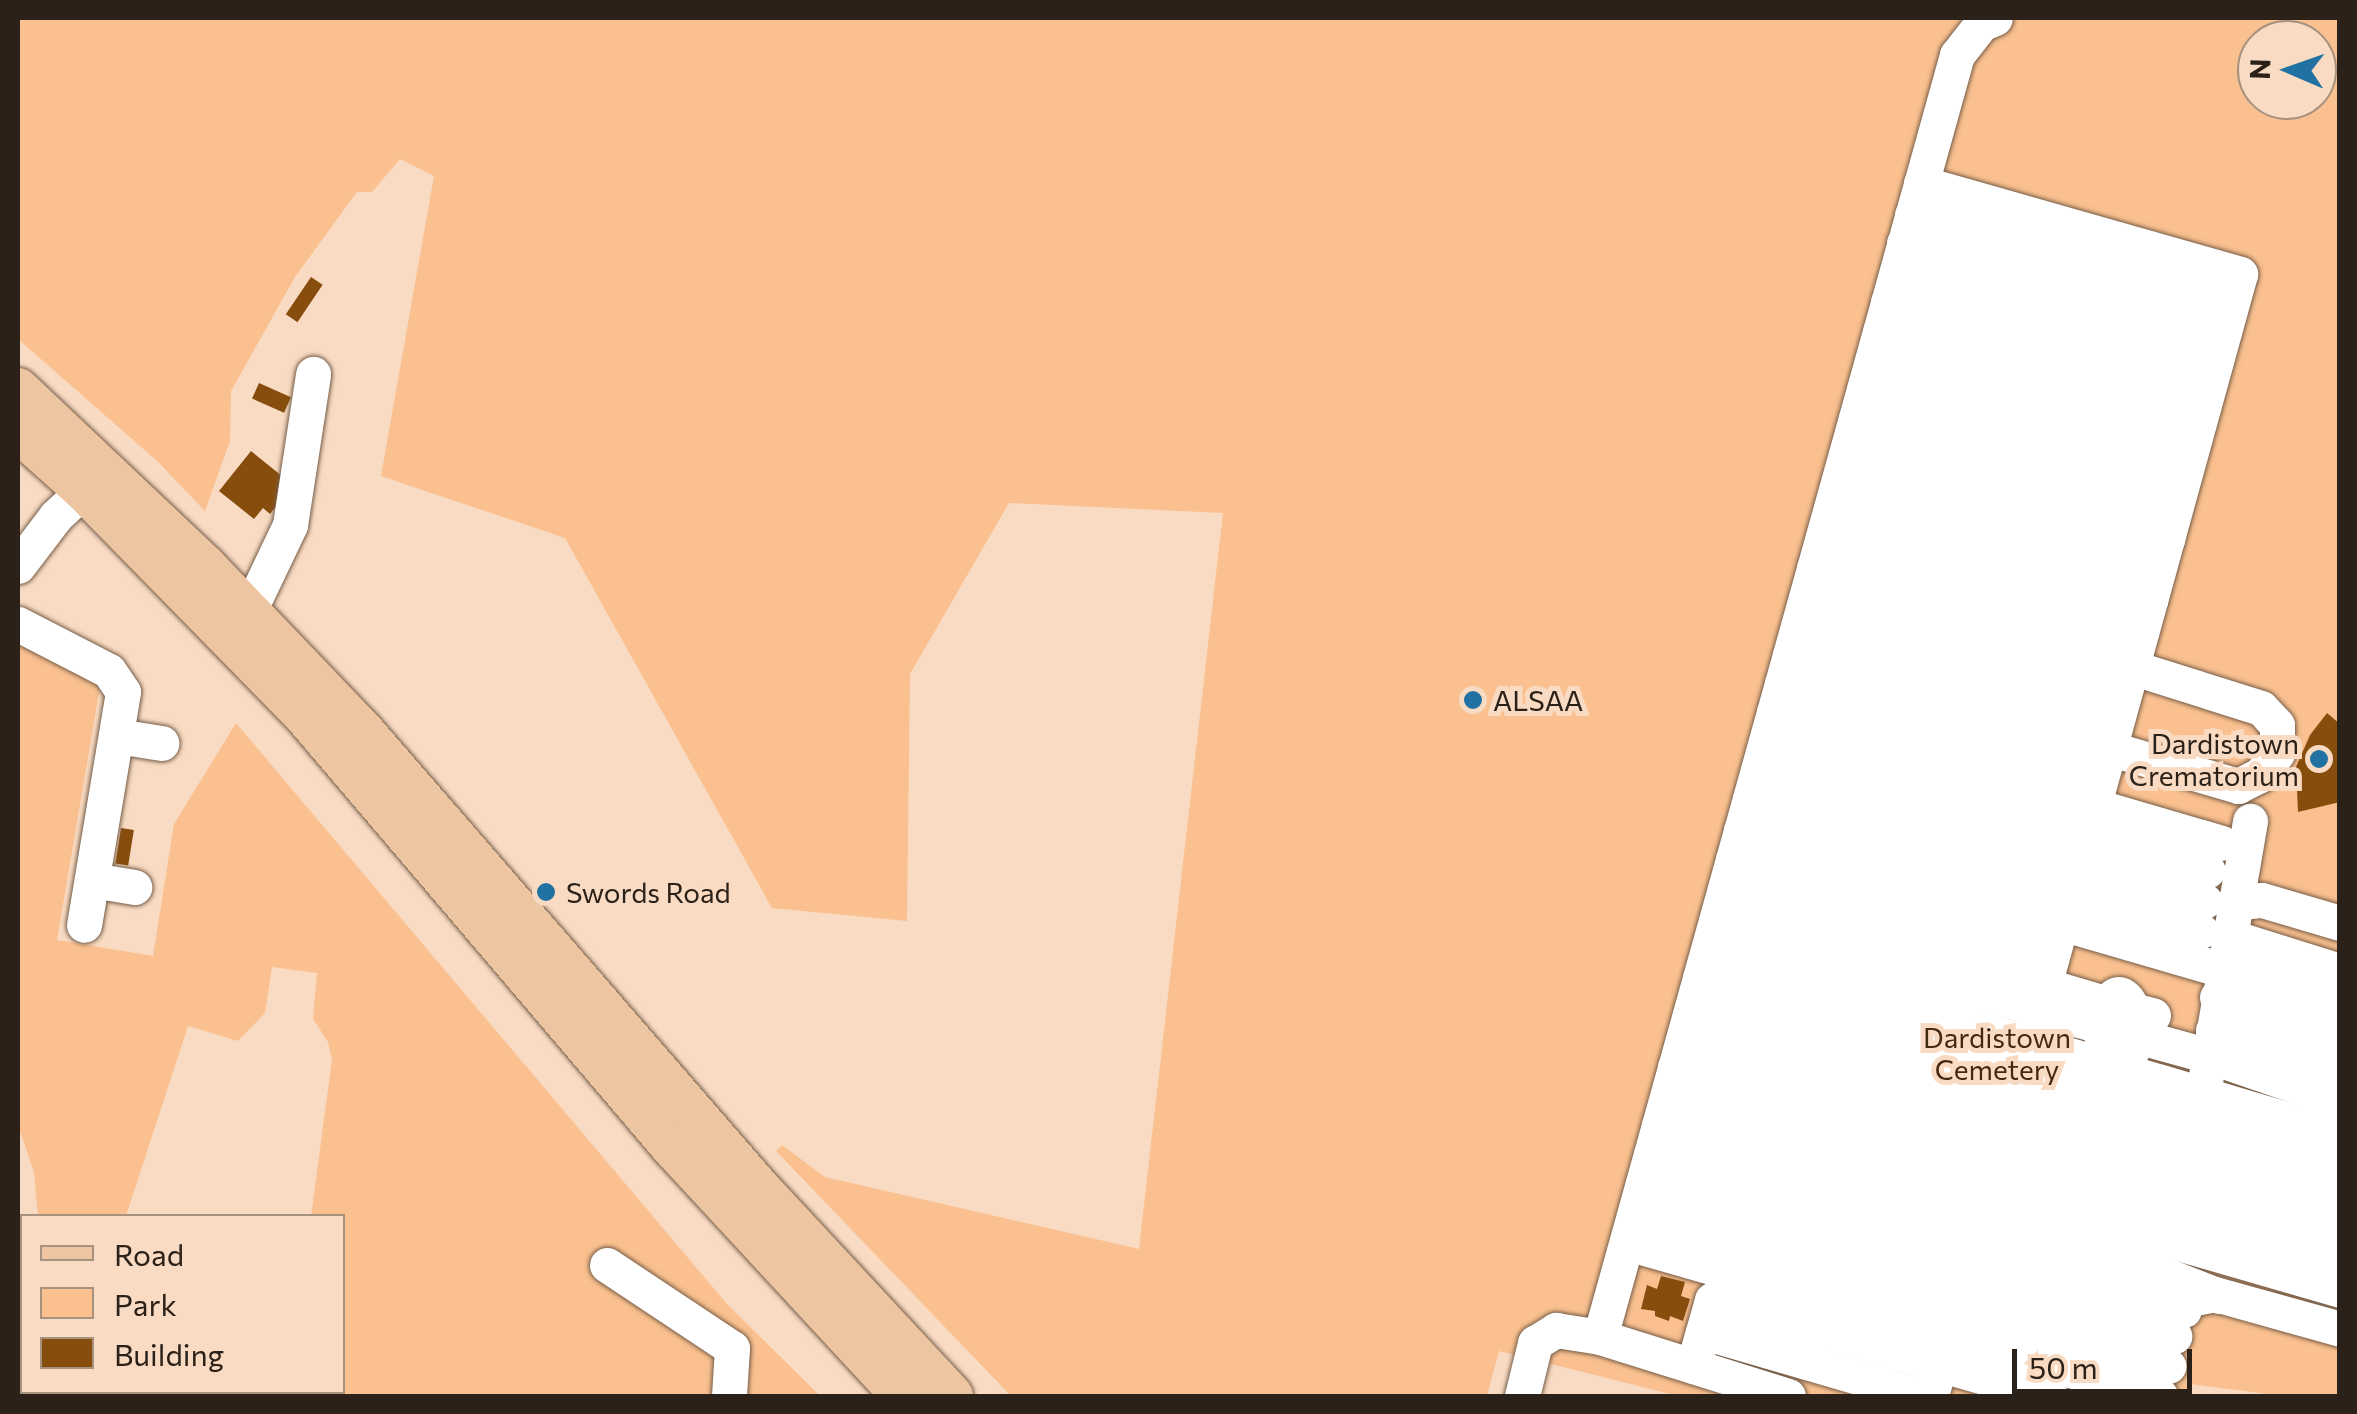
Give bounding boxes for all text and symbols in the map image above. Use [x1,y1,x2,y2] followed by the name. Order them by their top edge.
[2237,20,2337,120] north arrow
[2242,58,2276,80] text: N
[1493,683,1583,717] place label: ALSAA
[1462,689,1484,711] marker: ALSAA
[2129,726,2299,792] place label: Dardistown Crematorium
[2308,748,2330,770] marker: Dardistown Crematorium
[566,875,731,909] place label: Swords Road
[535,881,557,903] marker: Swords Road
[1923,1020,2071,1086] park label: Dardistown Cemetery
[20,1214,345,1394] legend
[114,1235,184,1272] text: Road
[114,1285,177,1322] text: Park
[2017,1329,2197,1391] scale bar
[114,1335,224,1372] text: Building
[2029,1348,2098,1385] text: 50 m

